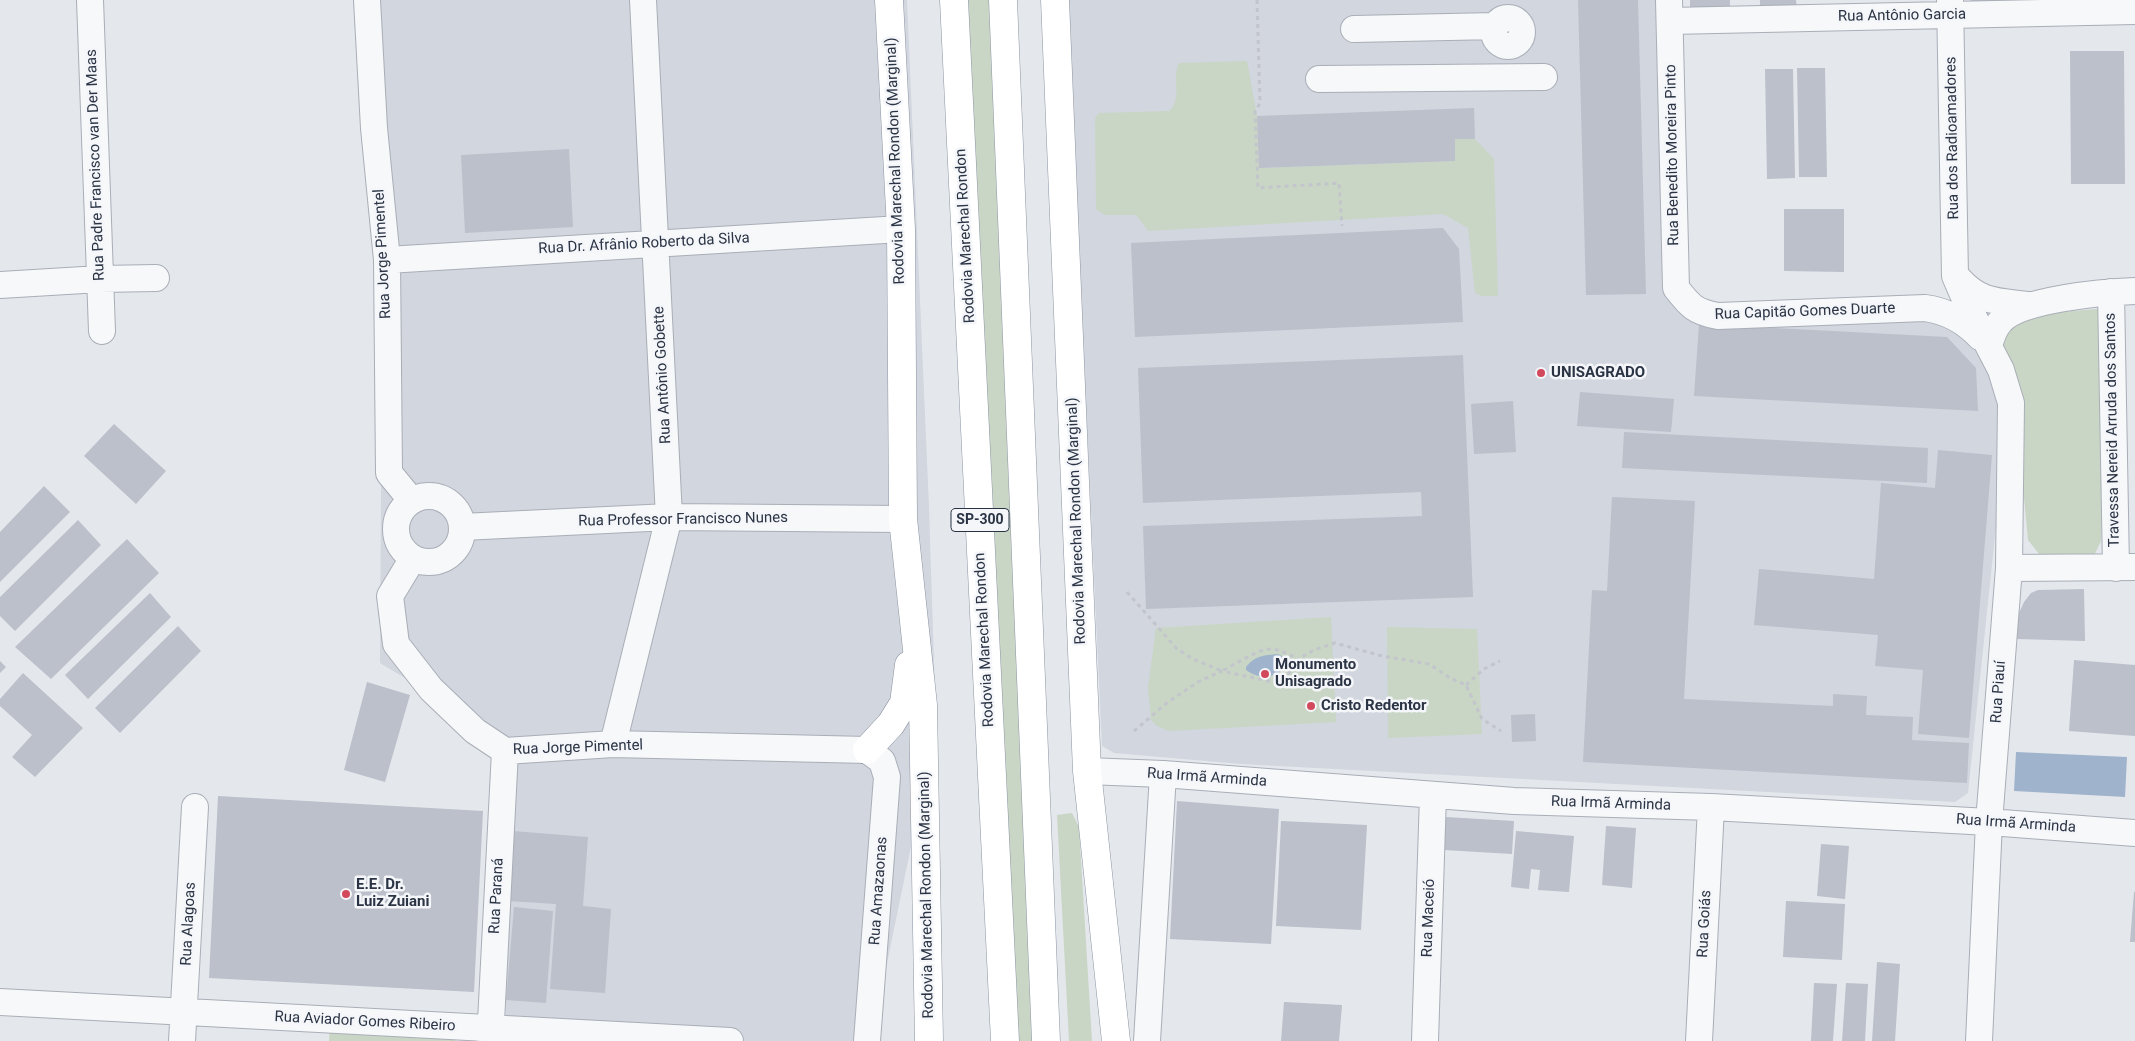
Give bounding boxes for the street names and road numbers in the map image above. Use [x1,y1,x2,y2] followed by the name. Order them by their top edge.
[1838,6,1966,26] street label: Rua Antônio Garcia
[883,37,909,285] street label: Rodovia Marechal Rondon (Marginal)
[83,49,109,281] street label: Rua Padre Francisco van Der Maas
[1943,56,1963,220] street label: Rua dos Radioamadores
[1662,64,1684,246] street label: Rua Benedito Moreira Pinto
[952,148,980,324] street label: Rodovia Marechal Rondon
[371,188,395,320] street label: Rua Jorge Pimentel
[538,229,750,259] street label: Rua Dr. Afrânio Roberto da Silva
[1714,300,1896,324] street label: Rua Capitão Gomes Duarte
[650,306,676,444] street label: Rua Antônio Gobette
[2102,313,2124,547] street label: Travessa Nereid Arruda dos Santos
[1064,397,1090,645] street label: Rodovia Marechal Rondon (Marginal)
[951,508,1009,532] road number: SP-300
[578,509,788,531] street label: Rua Professor Francisco Nunes
[971,552,999,728] street label: Rodovia Marechal Rondon
[1988,660,2010,724] street label: Rua Piauí
[513,737,643,759] street label: Rua Jorge Pimentel
[1146,765,1268,791] street label: Rua Irmã Arminda
[916,771,938,1019] street label: Rodovia Marechal Rondon (Marginal)
[1551,793,1671,815] street label: Rua Irmã Arminda
[1955,811,2077,837] street label: Rua Irmã Arminda
[866,836,892,946] street label: Rua Amazaonas
[486,857,508,935] street label: Rua Paraná
[1419,878,1439,958] street label: Rua Maceió
[178,882,200,966] street label: Rua Alagoas
[1694,890,1716,958] street label: Rua Goiás
[274,1008,456,1036] street label: Rua Aviador Gomes Ribeiro

